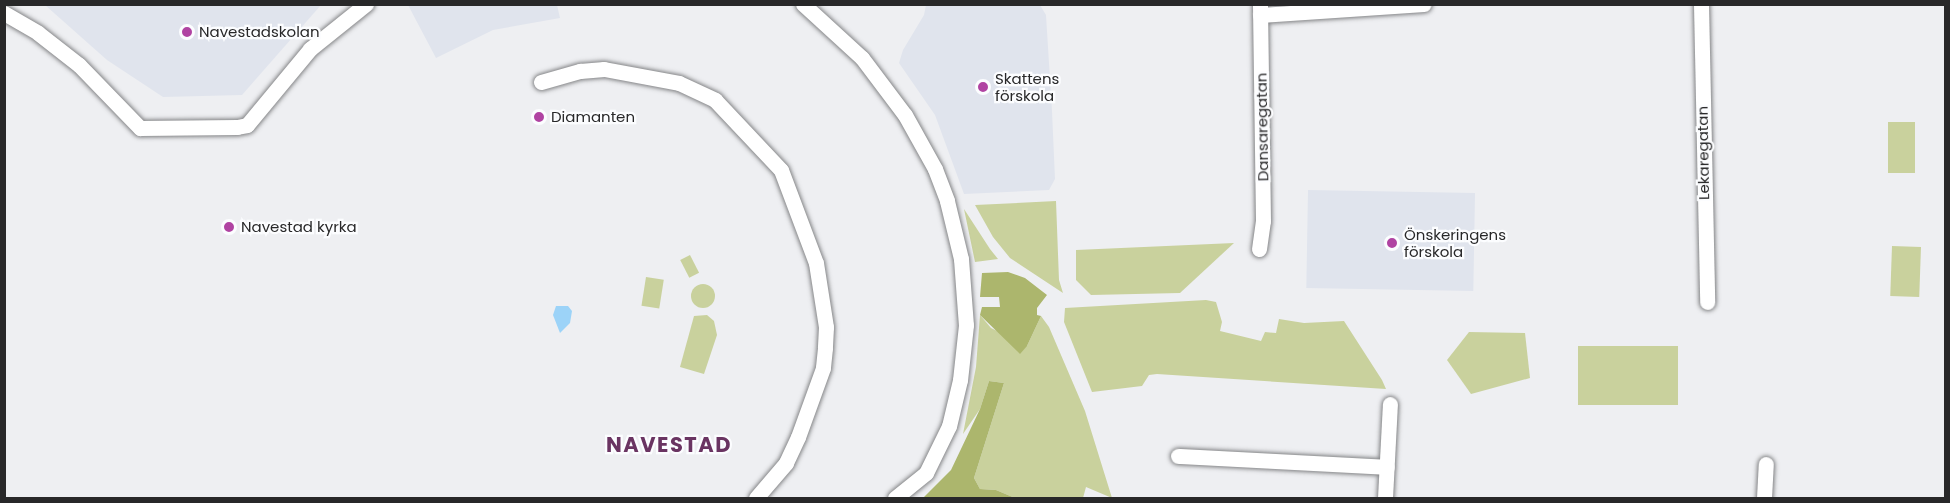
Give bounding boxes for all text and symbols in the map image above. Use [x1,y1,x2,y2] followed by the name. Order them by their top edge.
[199,23,320,41] place label: Navestadskolan
[180,25,194,39] marker: Navestadskolan
[995,69,1059,104] place label: Skattens förskola
[1252,73,1272,181] street label: Dansaregatan
[976,80,990,94] marker: Skattens förskola
[1693,106,1713,200] street label: Lekaregatan
[551,108,635,126] place label: Diamanten
[532,110,546,124] marker: Diamanten
[241,218,357,236] place label: Navestad kyrka
[222,220,236,234] marker: Navestad kyrka
[1404,225,1506,260] place label: Önskeringens förskola
[1385,236,1399,250] marker: Önskeringens förskola
[606,432,732,458] district label: NAVESTAD

